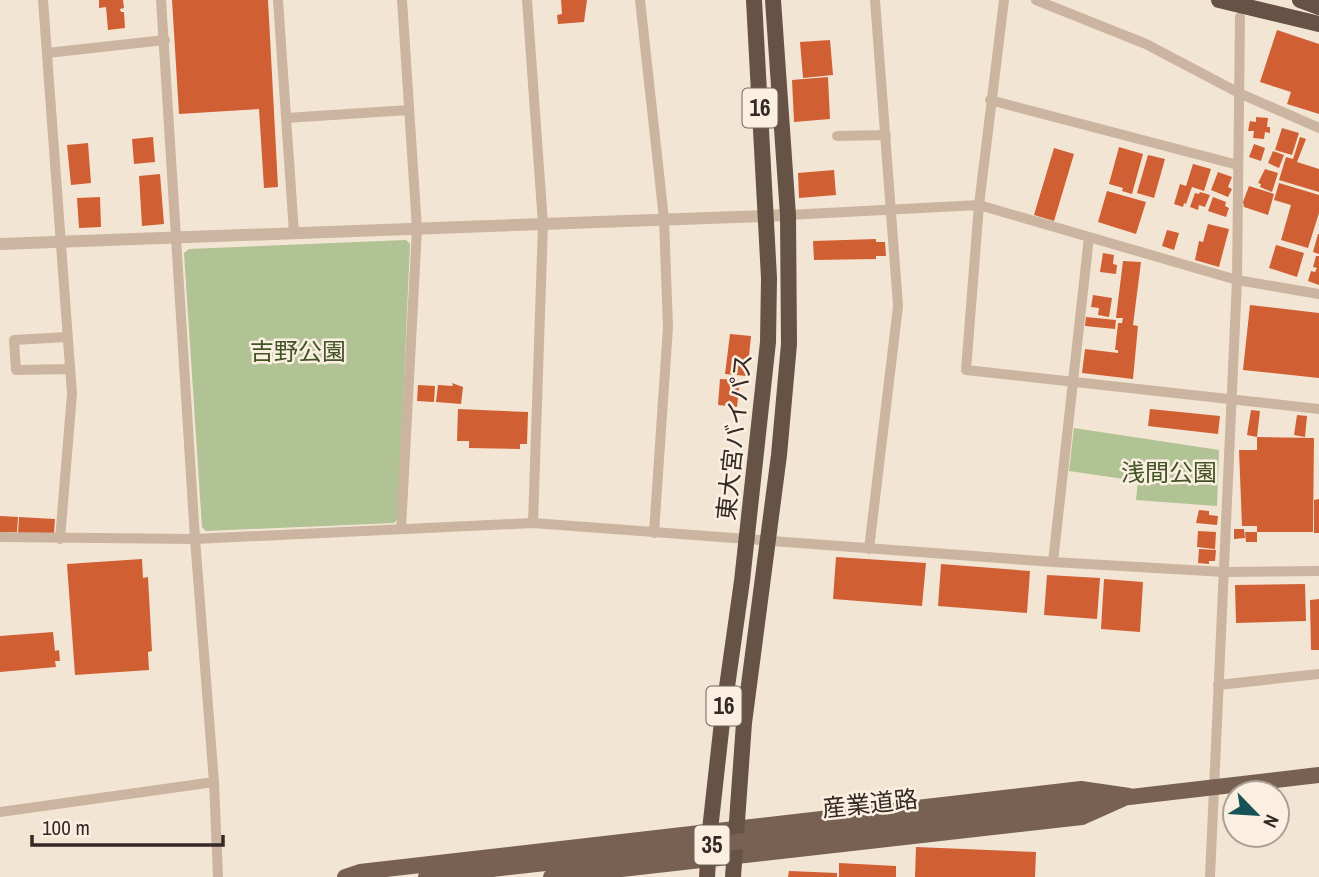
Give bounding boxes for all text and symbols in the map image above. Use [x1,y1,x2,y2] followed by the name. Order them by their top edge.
[742,88,778,128] road number: 16
[250,335,346,367] park label: 吉野公園
[709,352,759,522] street label: 東大宮バイパス
[1121,456,1217,488] park label: 浅間公園
[706,686,742,726] road number: 16
[1221,779,1291,849] north arrow
[820,782,919,824] street label: 産業道路
[32,804,222,848] scale bar
[1257,811,1286,832] text: N
[42,813,90,842] text: 100 m
[694,825,730,864] road number: 35

